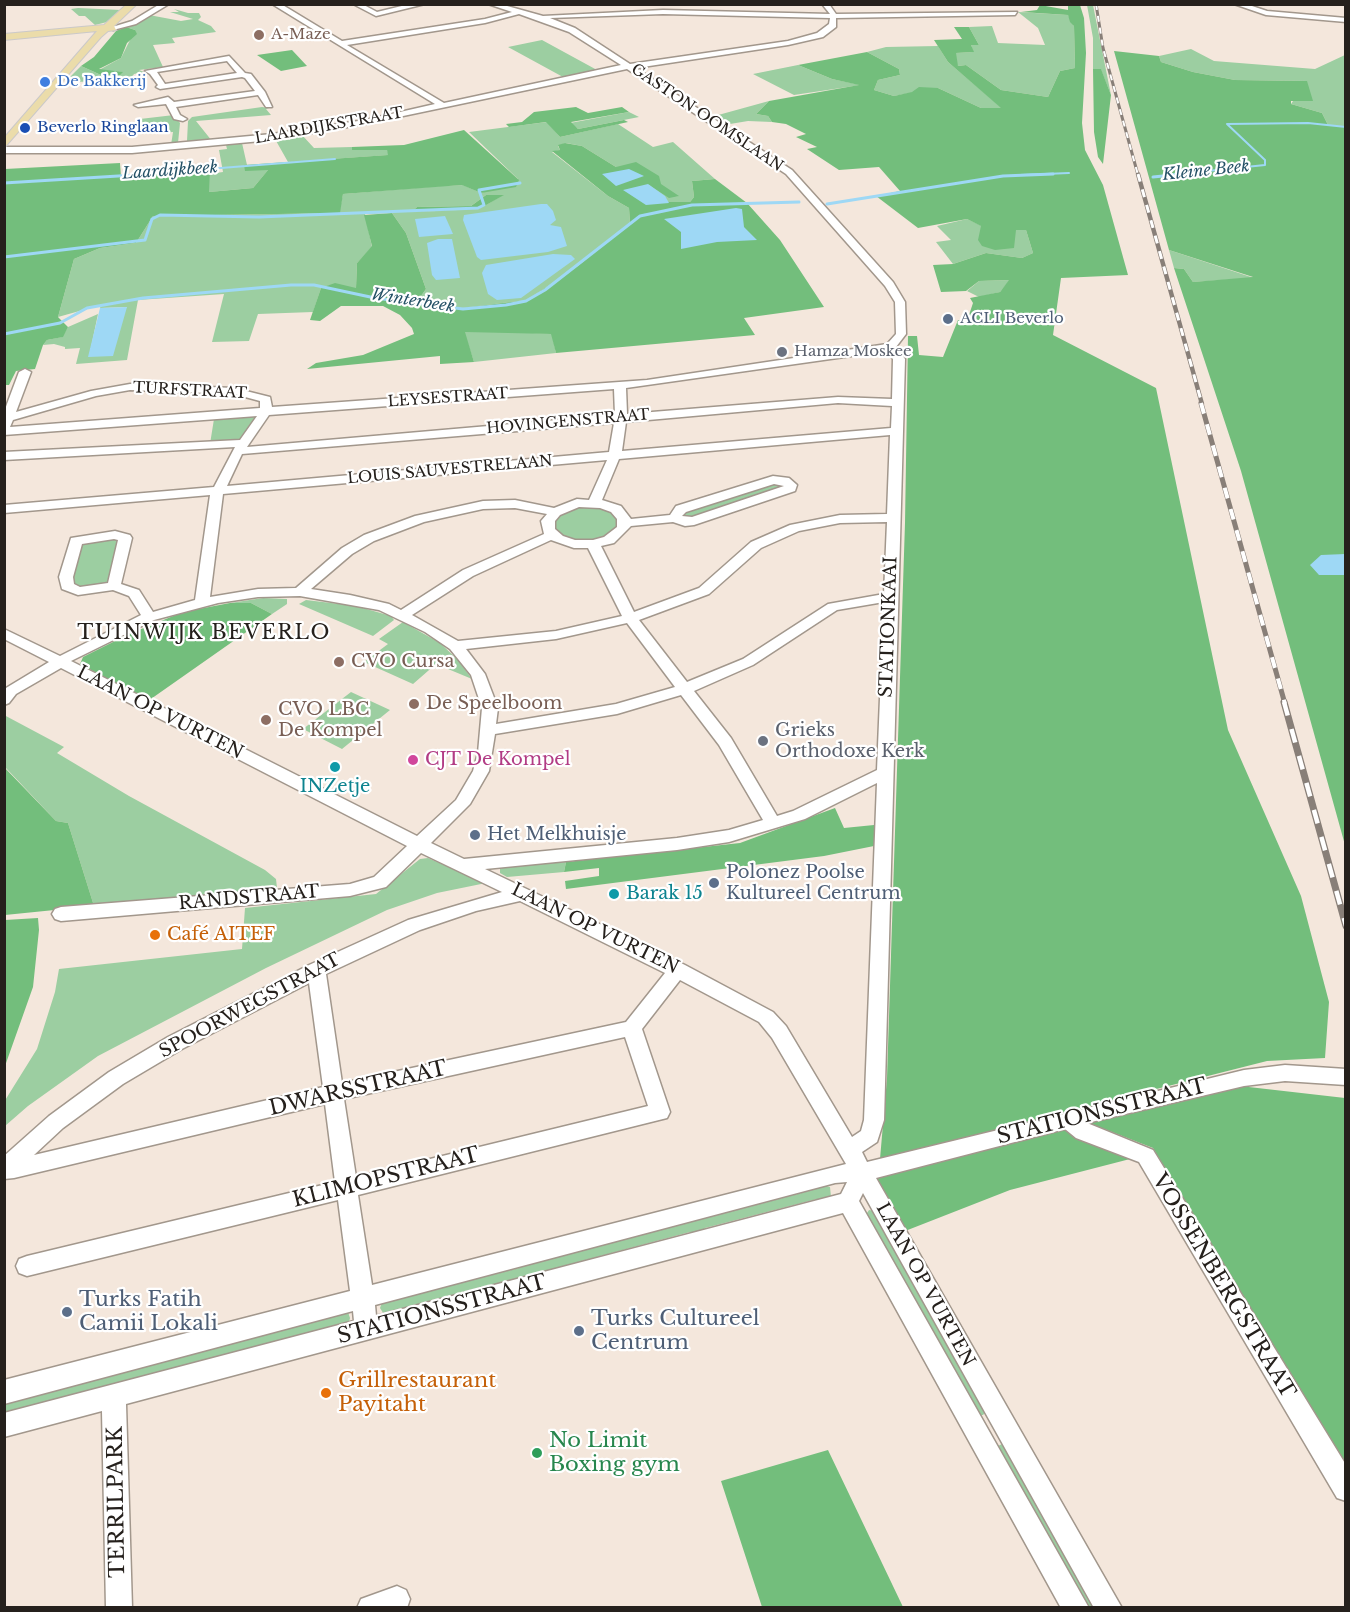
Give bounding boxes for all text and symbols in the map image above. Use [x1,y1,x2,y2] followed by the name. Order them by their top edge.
[271,26,331,44] place label: A-Maze
[252,28,266,42] marker: A-Maze
[628,60,786,176] street label: GASTON OOMSLAAN
[57,73,146,91] place label: De Bakkerij
[38,75,52,89] marker: De Bakkerij
[253,104,405,148] street label: LAARDIJKSTRAAT
[37,119,169,137] place label: Beverlo Ringlaan
[18,121,32,135] marker: Beverlo Ringlaan
[1162,157,1250,185] water label: Kleine Beek
[121,158,219,184] water label: Laardijkbeek
[370,285,456,317] water label: Winterbeek
[960,310,1064,328] place label: ACLI Beverlo
[941,312,955,326] marker: ACLI Beverlo
[794,343,912,361] place label: Hamza Moskee
[775,345,789,359] marker: Hamza Moskee
[132,379,248,403] street label: TURFSTRAAT
[387,385,509,411] street label: LEYSESTRAAT
[486,406,650,438] street label: HOVINGENSTRAAT
[347,452,553,488] street label: LOUIS SAUVESTRELAAN
[876,556,902,698] street label: STATIONKAAI
[77,621,331,645] district label: TUINWIJK BEVERLO
[351,651,454,673] place label: CVO Cursa
[332,655,346,669] marker: CVO Cursa
[73,662,247,764] street label: LAAN OP VURTEN
[426,693,562,715] place label: De Speelboom
[407,697,421,711] marker: De Speelboom
[278,699,382,742] place label: CVO LBC De Kompel
[259,713,273,727] marker: CVO LBC De Kompel
[775,720,925,762] place label: Grieks Orthodoxe Kerk
[756,734,770,748] marker: Grieks Orthodoxe Kerk
[425,749,571,771] place label: CJT De Kompel
[406,753,420,767] marker: CJT De Kompel
[328,760,342,774] marker: INZetje
[300,776,370,798] place label: INZetje
[487,824,626,846] place label: Het Melkhuisje
[468,828,482,842] marker: Het Melkhuisje
[726,862,901,904] place label: Polonez Poolse Kultureel Centrum
[707,876,721,890] marker: Polonez Poolse Kultureel Centrum
[508,879,682,979] street label: LAAN OP VURTEN
[178,881,320,915] street label: RANDSTRAAT
[626,883,703,905] place label: Barak 15
[607,887,621,901] marker: Barak 15
[167,924,275,946] place label: Café AITEF
[148,928,162,942] marker: Café AITEF
[156,949,344,1063] street label: SPOORWEGSTRAAT
[267,1056,449,1122] street label: DWARSSTRAAT
[995,1074,1209,1150] street label: STATIONSSTRAAT
[290,1143,482,1213] street label: KLIMOPSTRAAT
[1146,1169,1300,1403] street label: VOSSENBERGSTRAAT
[871,1199,979,1371] street label: LAAN OP VURTEN
[335,1270,549,1350] street label: STATIONSSTRAAT
[79,1287,218,1337] place label: Turks Fatih Camii Lokali
[60,1305,74,1319] marker: Turks Fatih Camii Lokali
[591,1306,760,1356] place label: Turks Cultureel Centrum
[572,1324,586,1338] marker: Turks Cultureel Centrum
[338,1368,496,1418] place label: Grillrestaurant Payitaht
[319,1386,333,1400] marker: Grillrestaurant Payitaht
[103,1426,131,1578] street label: TERRILPARK
[549,1428,680,1478] place label: No Limit Boxing gym
[530,1446,544,1460] marker: No Limit Boxing gym

